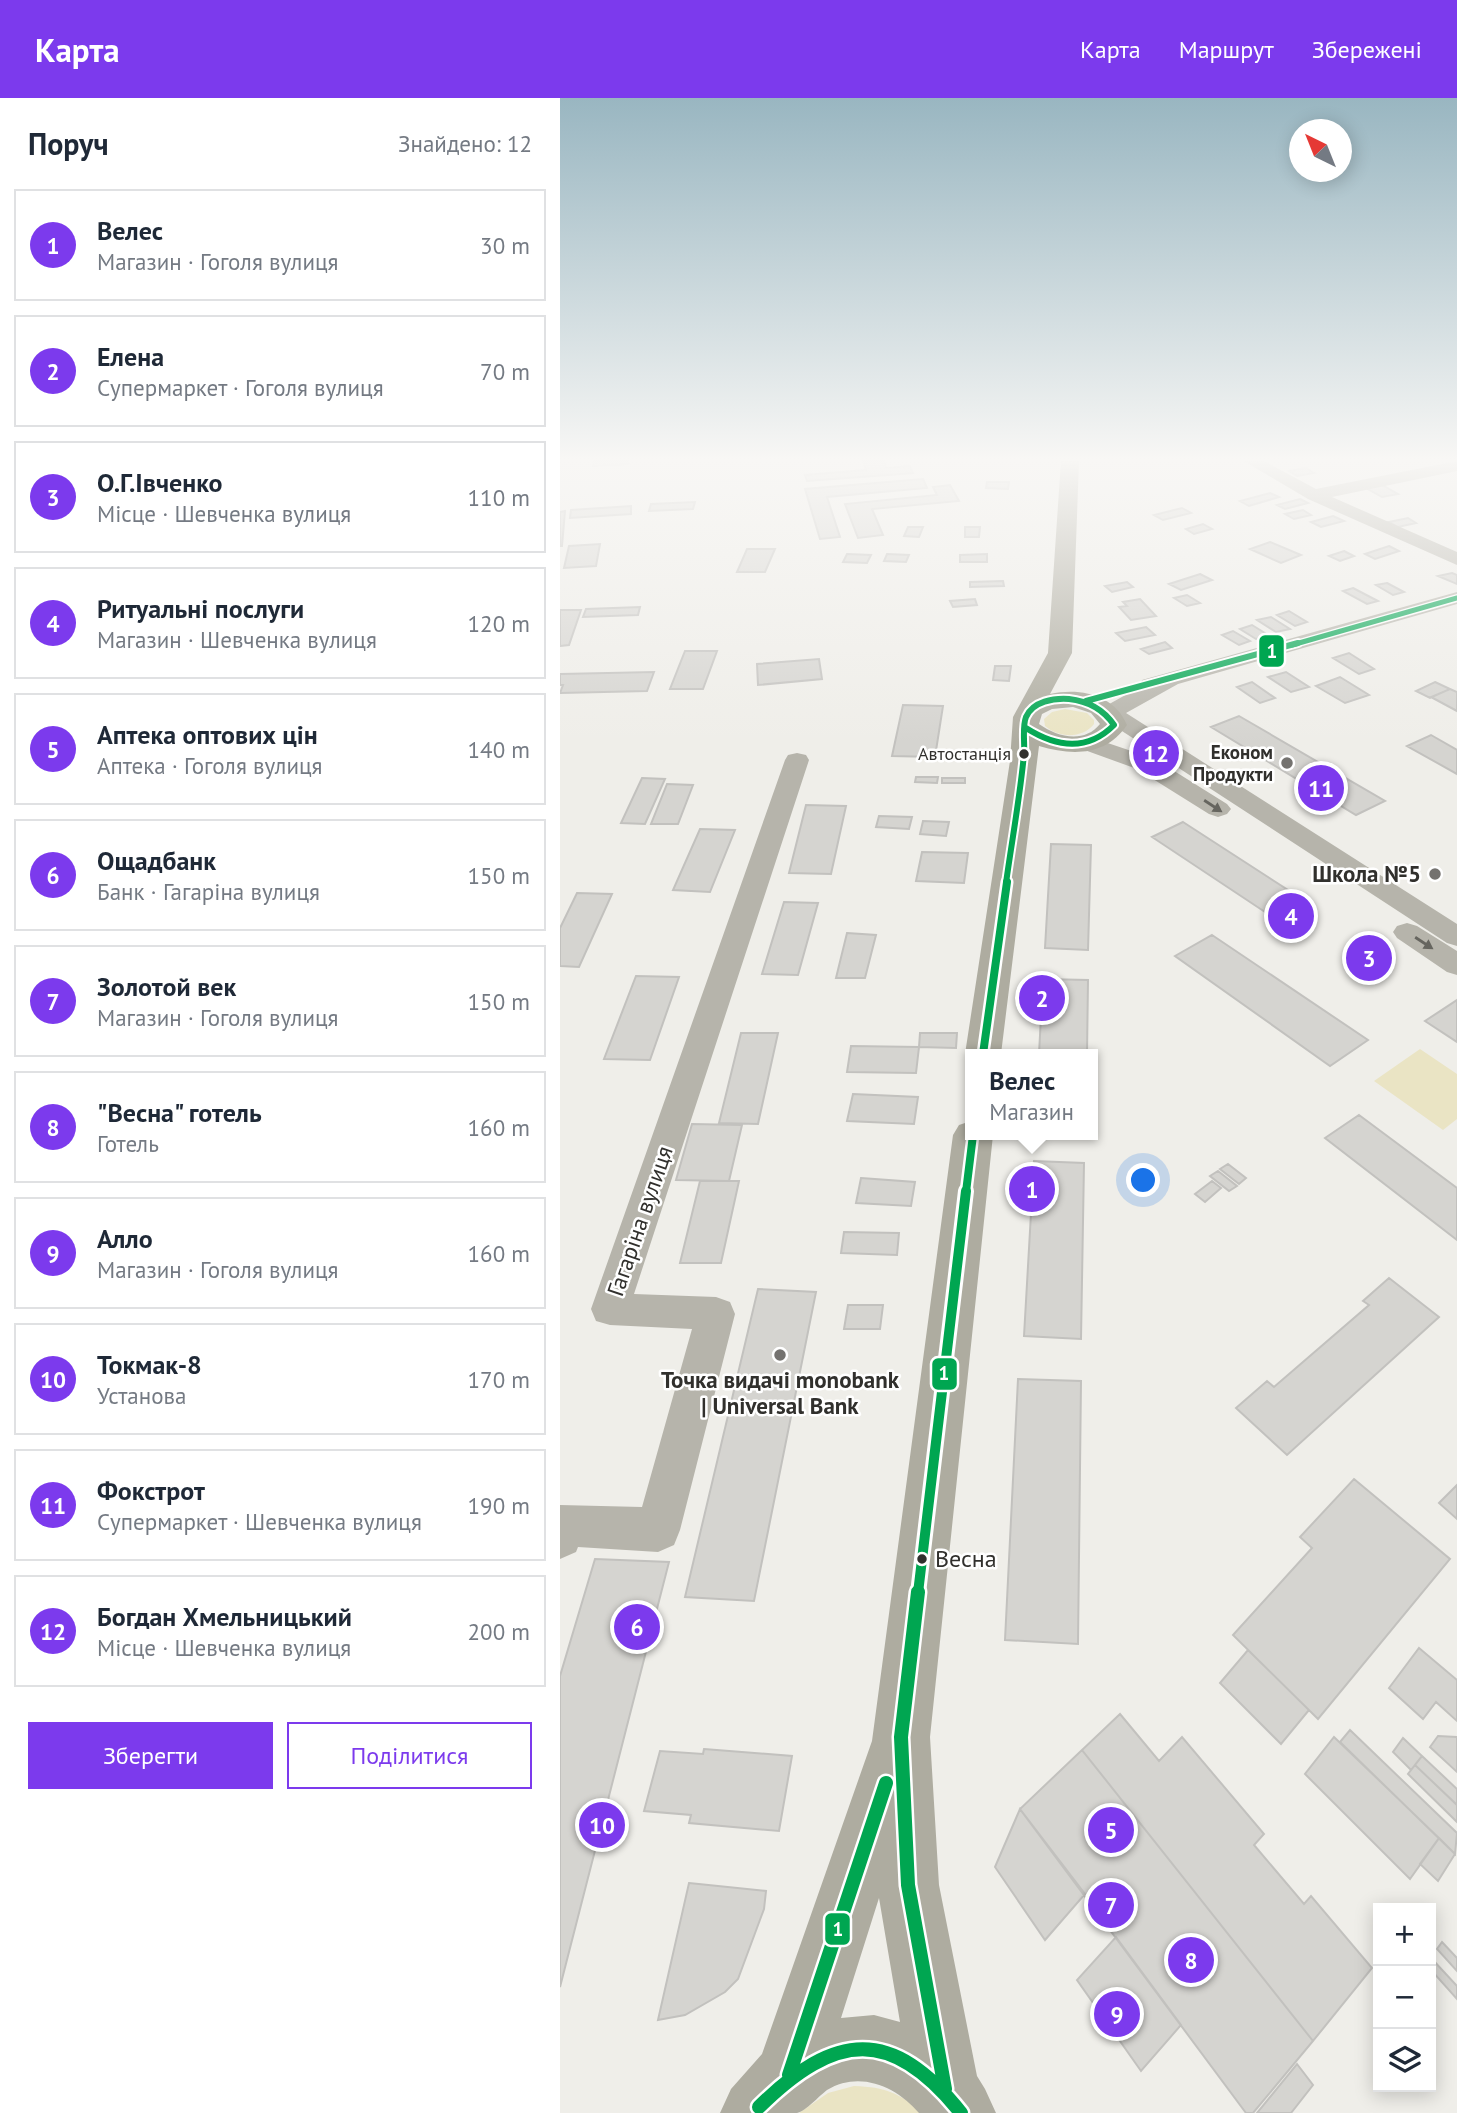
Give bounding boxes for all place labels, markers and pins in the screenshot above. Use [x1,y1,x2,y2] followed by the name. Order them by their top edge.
[1133,727,1179,779] pin: 12
[1193,740,1273,786] place label: Економ Продукти
[918,742,1011,765] place label: Автостанція
[1017,747,1031,761] marker: Автостанція
[1279,755,1295,771] marker: Економ Продукти
[1298,762,1344,814] pin: 11
[1312,859,1421,888] place label: Школа №5
[1427,866,1443,882] marker: Школа №5
[1268,890,1314,942] pin: 4
[1346,932,1392,984] pin: 3
[1019,972,1065,1024] pin: 2
[1009,1163,1055,1215] pin: 1
[772,1347,788,1363] marker: Точка видачі monobank | Universal Bank
[661,1365,900,1420] place label: Точка видачі monobank | Universal Bank
[935,1543,997,1574] place label: Весна
[915,1552,929,1566] marker: Весна
[614,1601,660,1653] pin: 6
[579,1799,625,1851] pin: 10
[1088,1804,1134,1856] pin: 5
[1088,1879,1134,1931] pin: 7
[1168,1934,1214,1986] pin: 8
[1094,1988,1140,2040] pin: 9

